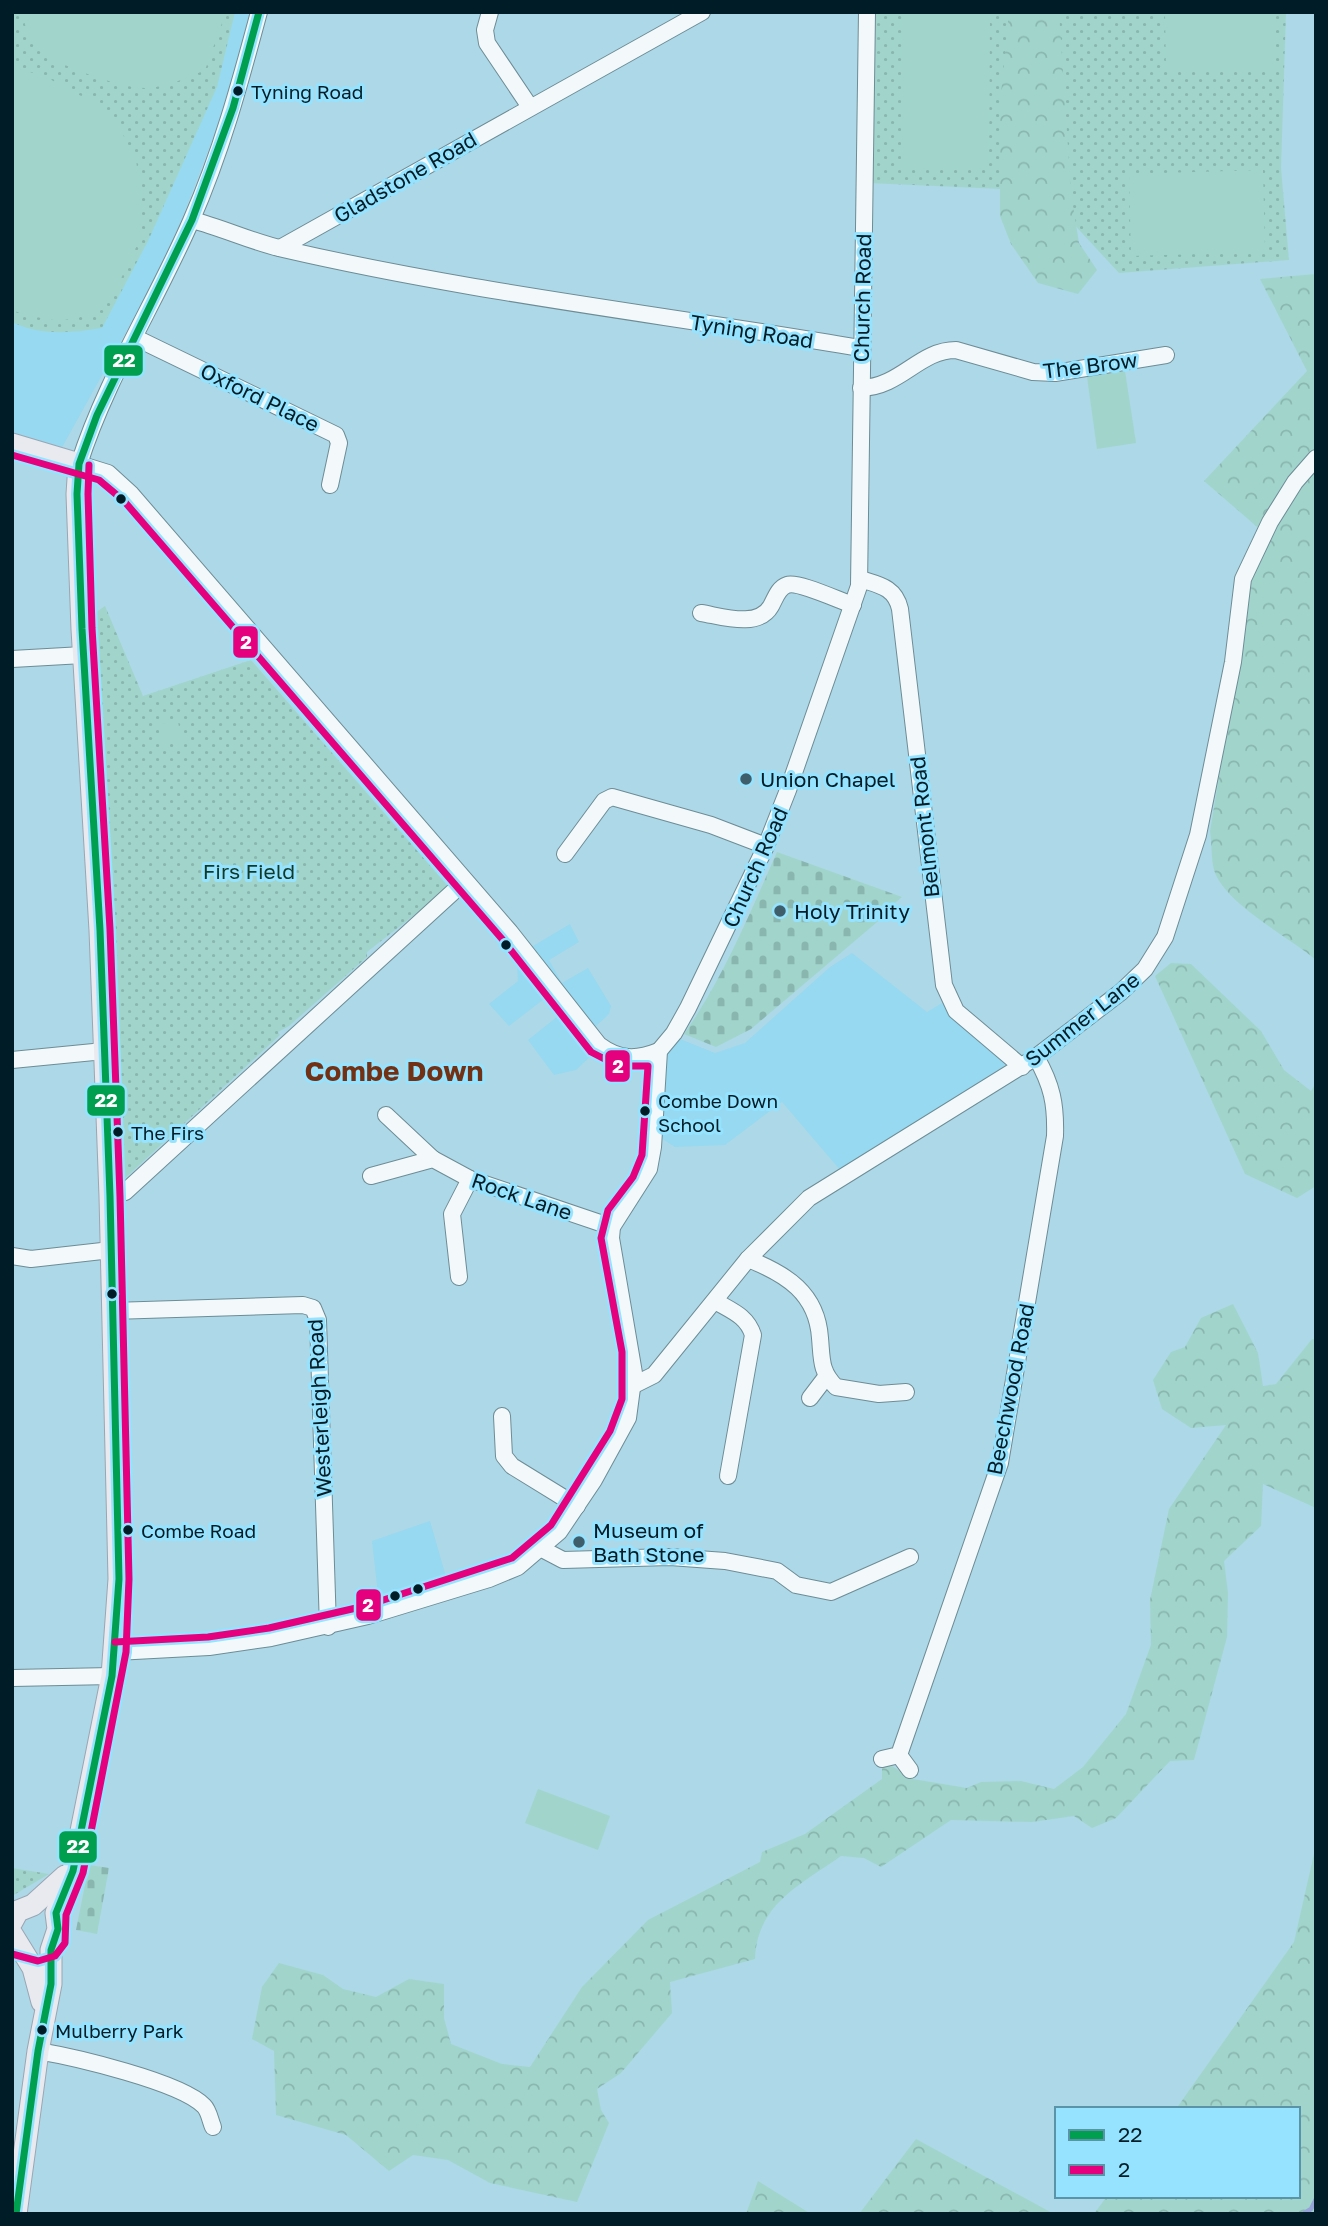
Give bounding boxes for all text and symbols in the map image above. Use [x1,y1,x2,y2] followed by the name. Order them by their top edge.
[251,80,363,103] place label: Tyning Road
[231,84,245,98] marker: Tyning Road
[329,126,481,228] street label: Gladstone Road
[848,233,876,363] street label: Church Road
[689,308,815,354] street label: Tyning Road
[103,344,144,377] line badge: 22
[1041,346,1139,384] street label: The Brow
[112,348,136,371] text: 22
[196,357,324,437] street label: Oxford Place
[114,492,128,506] unlabelled marker
[232,625,259,659] line badge: 2
[240,630,252,653] text: 2
[904,755,944,899] street label: Belmont Road
[760,766,896,792] place label: Union Chapel
[738,771,754,787] marker: Union Chapel
[717,803,793,931] street label: Church Road
[203,858,295,884] park label: Firs Field
[794,898,910,924] place label: Holy Trinity
[772,903,788,919] marker: Holy Trinity
[499,938,513,952] unlabelled marker
[1020,966,1144,1072] street label: Summer Lane
[604,1049,631,1083] line badge: 2
[305,1054,483,1087] district label: Combe Down
[612,1054,624,1077] text: 2
[86,1084,126,1117] line badge: 22
[94,1088,118,1111] text: 22
[658,1089,778,1136] place label: Combe Down School
[638,1104,652,1118] marker: Combe Down School
[131,1121,204,1144] place label: The Firs
[111,1125,125,1139] marker: The Firs
[468,1167,576,1225] street label: Rock Lane
[105,1287,119,1301] unlabelled marker
[981,1301,1039,1477] street label: Beechwood Road
[301,1318,337,1498] street label: Westerleigh Road
[593,1517,704,1567] place label: Museum of Bath Stone
[141,1519,256,1542] place label: Combe Road
[121,1523,135,1537] marker: Combe Road
[571,1534,587,1550] marker: Museum of Bath Stone
[411,1582,425,1596] unlabelled marker
[355,1588,382,1622] line badge: 2
[388,1589,402,1603] unlabelled marker
[362,1593,374,1616] text: 2
[58,1830,98,1864] line badge: 22
[66,1834,90,1857] text: 22
[55,2019,184,2042] place label: Mulberry Park
[35,2023,49,2037] marker: Mulberry Park
[1055,2107,1300,2198] legend
[1118,2121,1142,2147] text: 22
[1118,2156,1130,2182] text: 2

